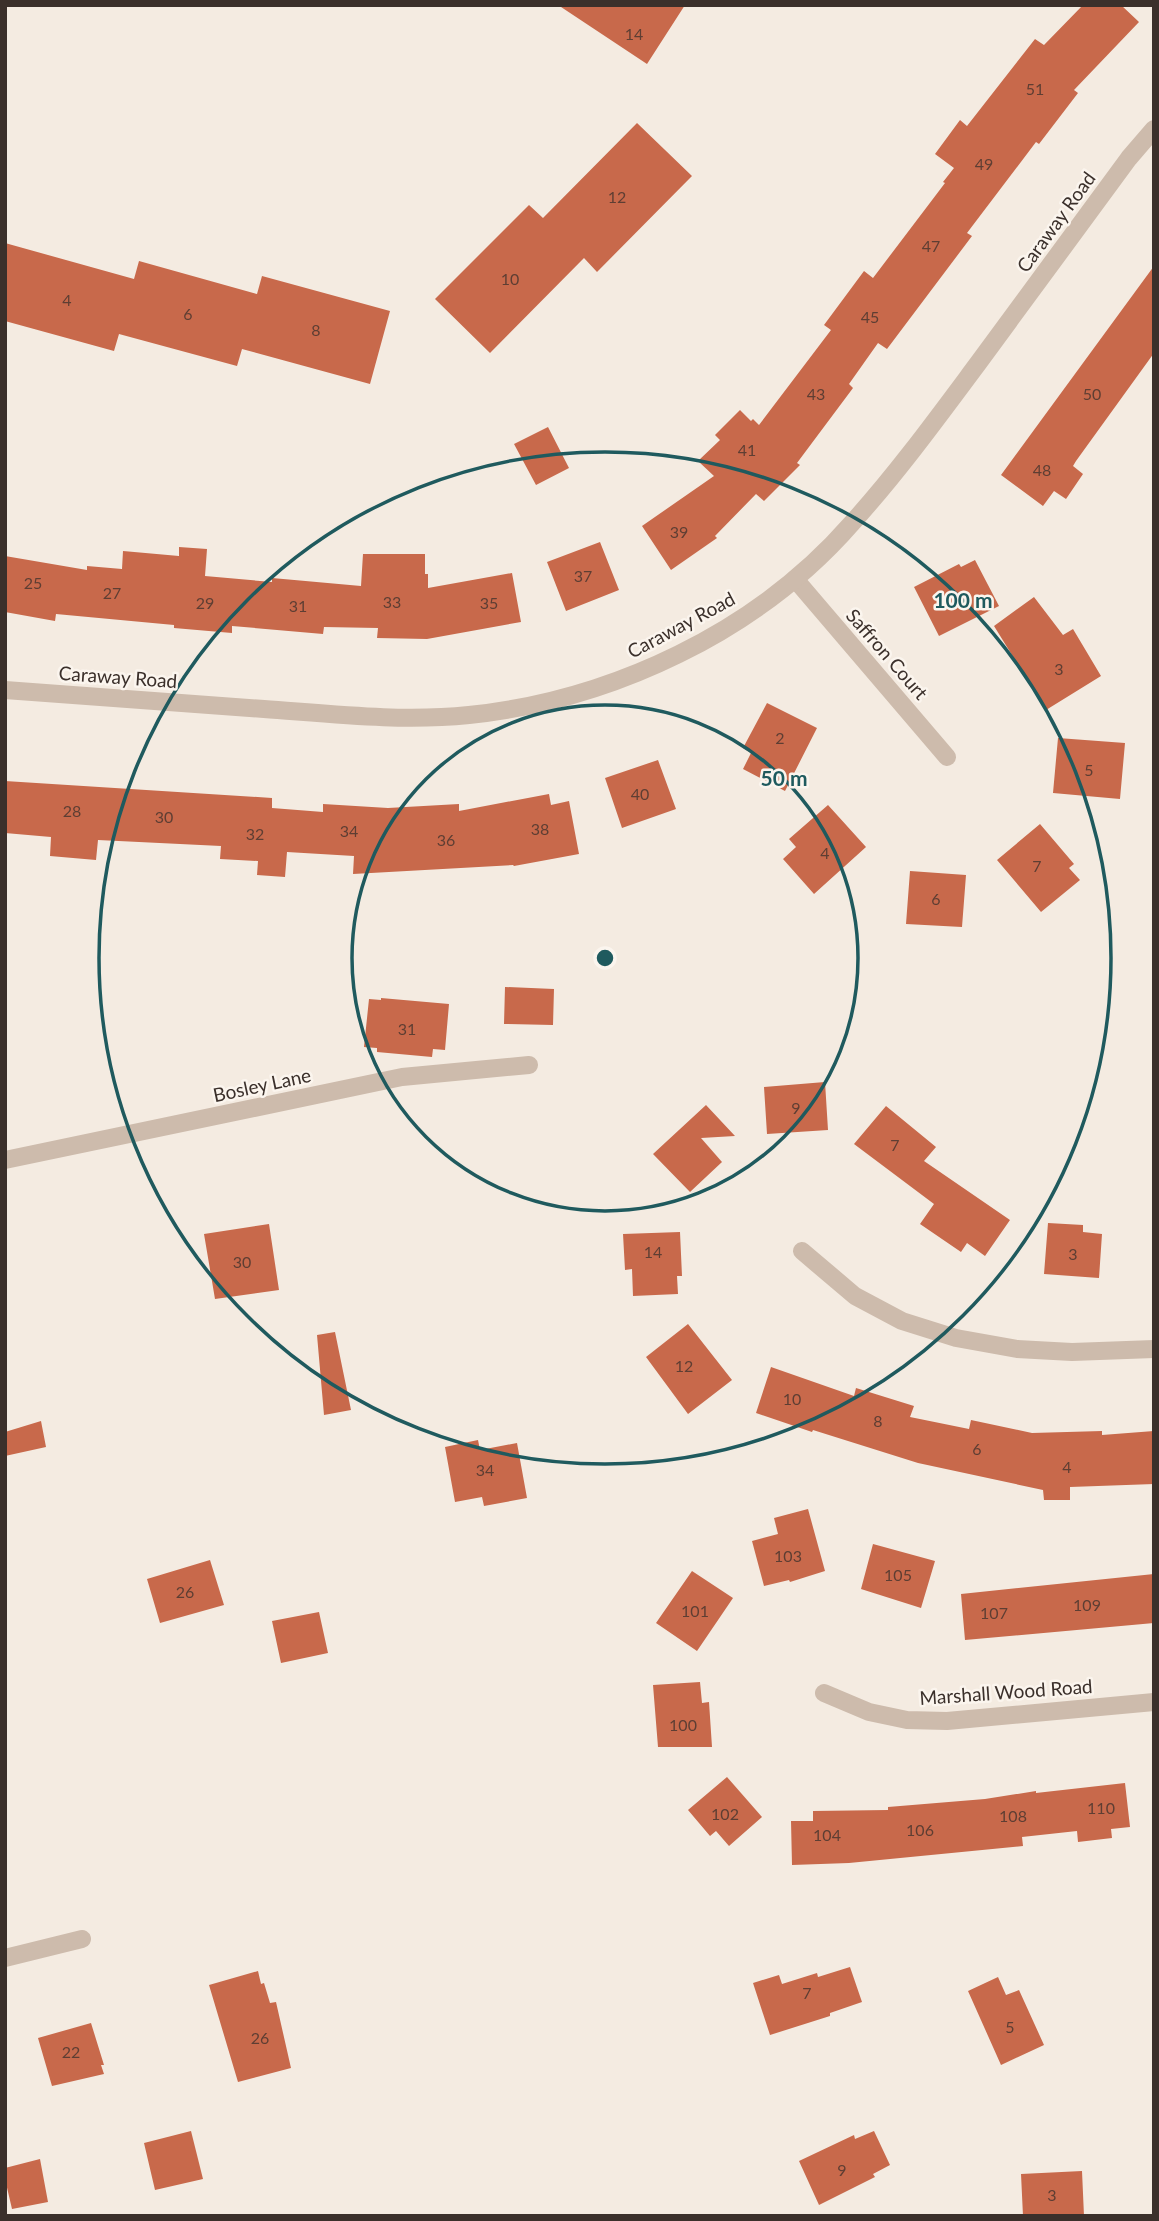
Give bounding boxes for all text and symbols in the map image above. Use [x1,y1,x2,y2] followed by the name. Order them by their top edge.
[625,24,643,43] house number: 14
[1026,79,1044,98] house number: 51
[975,154,993,173] house number: 49
[1011,167,1100,276] street label: Caraway Road
[608,187,626,206] house number: 12
[922,236,940,255] house number: 47
[501,269,519,288] house number: 10
[62,290,72,309] house number: 4
[183,304,193,323] house number: 6
[861,307,879,326] house number: 45
[311,320,321,339] house number: 8
[807,384,825,403] house number: 43
[1083,384,1101,403] house number: 50
[738,440,756,459] house number: 41
[1033,460,1051,479] house number: 48
[670,522,688,541] house number: 39
[574,566,592,585] house number: 37
[24,573,42,592] house number: 25
[103,583,121,602] house number: 27
[623,587,739,663] street label: Caraway Road
[933,587,993,612] text: 100 m
[383,592,401,611] house number: 33
[196,593,214,612] house number: 29
[480,593,498,612] house number: 35
[289,596,307,615] house number: 31
[842,604,933,704] street label: Saffron Court
[1054,659,1064,678] house number: 3
[58,661,178,692] street label: Caraway Road
[775,728,785,747] house number: 2
[1084,760,1094,779] house number: 5
[760,765,808,790] text: 50 m
[631,784,649,803] house number: 40
[63,801,81,820] house number: 28
[155,807,173,826] house number: 30
[531,819,549,838] house number: 38
[340,821,358,840] house number: 34
[246,824,264,843] house number: 32
[437,830,455,849] house number: 36
[820,843,830,862] house number: 4
[1032,856,1042,875] house number: 7
[931,889,941,908] house number: 6
[593,946,617,970] centre of rings
[398,1019,416,1038] house number: 31
[211,1063,313,1106] street label: Bosley Lane
[791,1098,801,1117] house number: 9
[890,1135,900,1154] house number: 7
[644,1242,662,1261] house number: 14
[1068,1244,1078,1263] house number: 3
[233,1252,251,1271] house number: 30
[675,1356,693,1375] house number: 12
[783,1389,801,1408] house number: 10
[873,1411,883,1430] house number: 8
[972,1439,982,1458] house number: 6
[1062,1457,1072,1476] house number: 4
[476,1460,494,1479] house number: 34
[774,1546,802,1565] house number: 103
[884,1565,912,1584] house number: 105
[176,1582,194,1601] house number: 26
[1073,1595,1101,1614] house number: 109
[681,1601,709,1620] house number: 101
[980,1603,1008,1622] house number: 107
[919,1674,1093,1709] street label: Marshall Wood Road
[669,1715,697,1734] house number: 100
[1087,1798,1115,1817] house number: 110
[711,1804,739,1823] house number: 102
[999,1806,1027,1825] house number: 108
[906,1820,934,1839] house number: 106
[813,1825,841,1844] house number: 104
[802,1983,812,2002] house number: 7
[1005,2017,1015,2036] house number: 5
[251,2028,269,2047] house number: 26
[62,2042,80,2061] house number: 22
[837,2160,847,2179] house number: 9
[1047,2185,1057,2204] house number: 3

